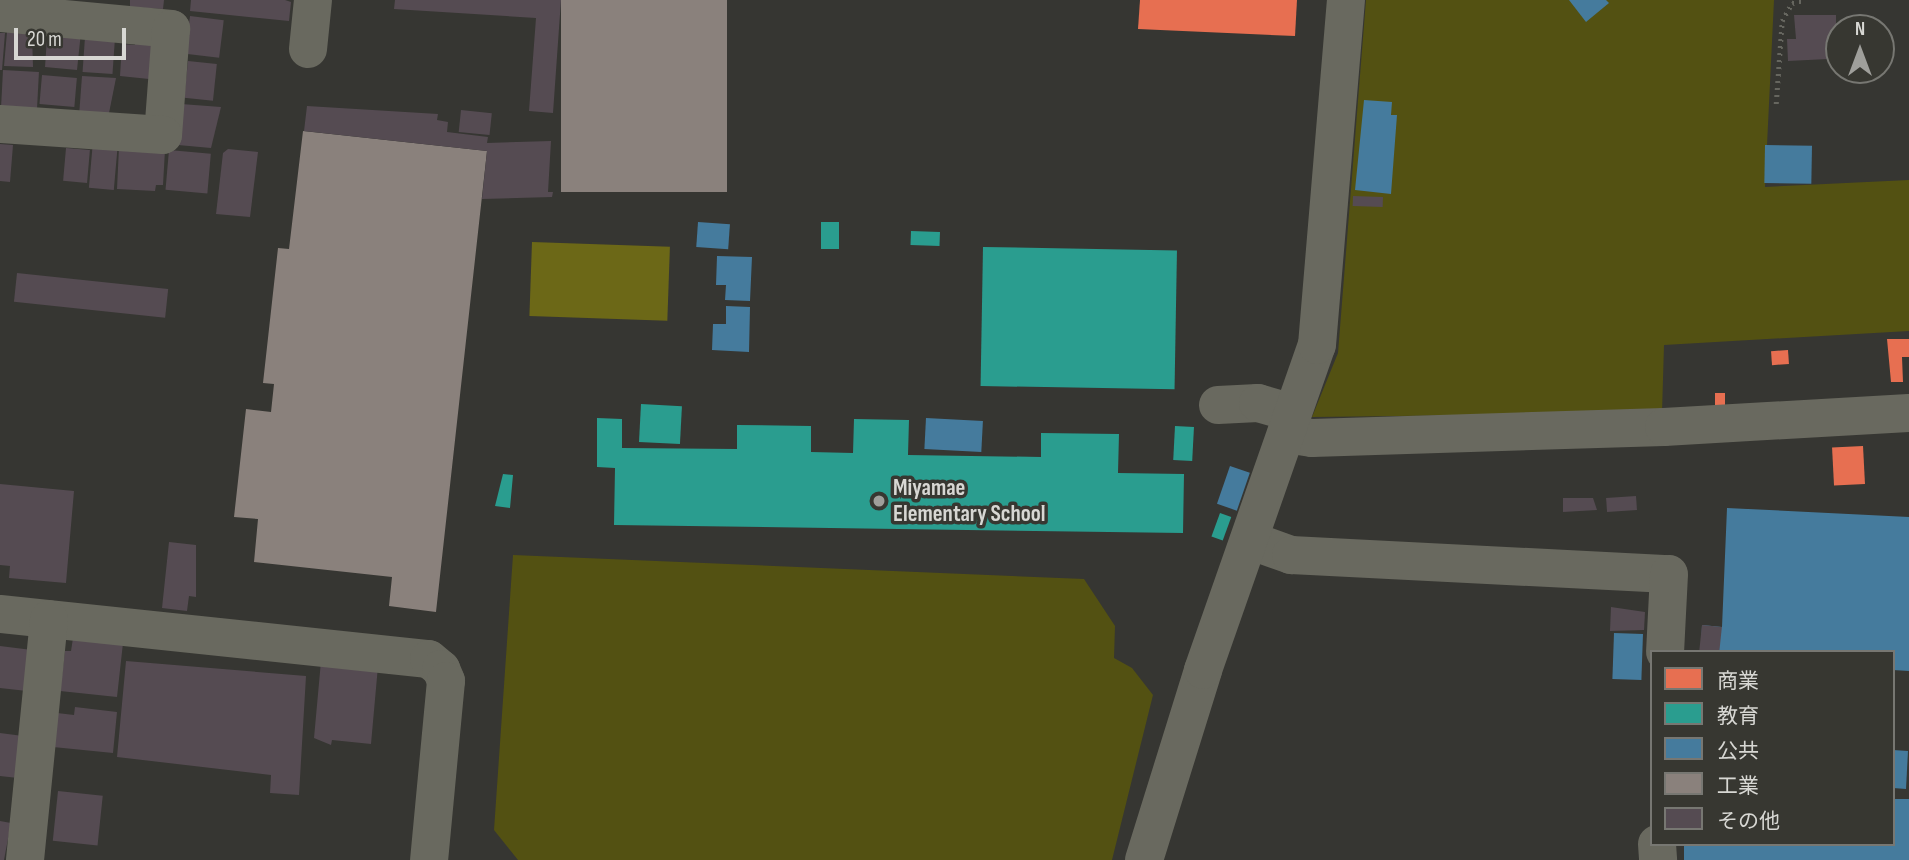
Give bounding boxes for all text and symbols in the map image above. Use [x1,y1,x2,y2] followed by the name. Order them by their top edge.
[18,14,130,58] scale bar
[1825,14,1895,84] north arrow
[1855,18,1865,41] text: N
[27,27,62,52] text: 20 m
[893,474,1045,528] place label: Miyamae Elementary School
[871,493,887,509] marker: Miyamae Elementary School
[1650,650,1895,846] legend
[1717,669,1759,694] text: 商業
[1717,704,1759,729] text: 教育
[1717,739,1759,764] text: 公共
[1717,774,1759,799] text: 工業
[1717,809,1780,834] text: その他

